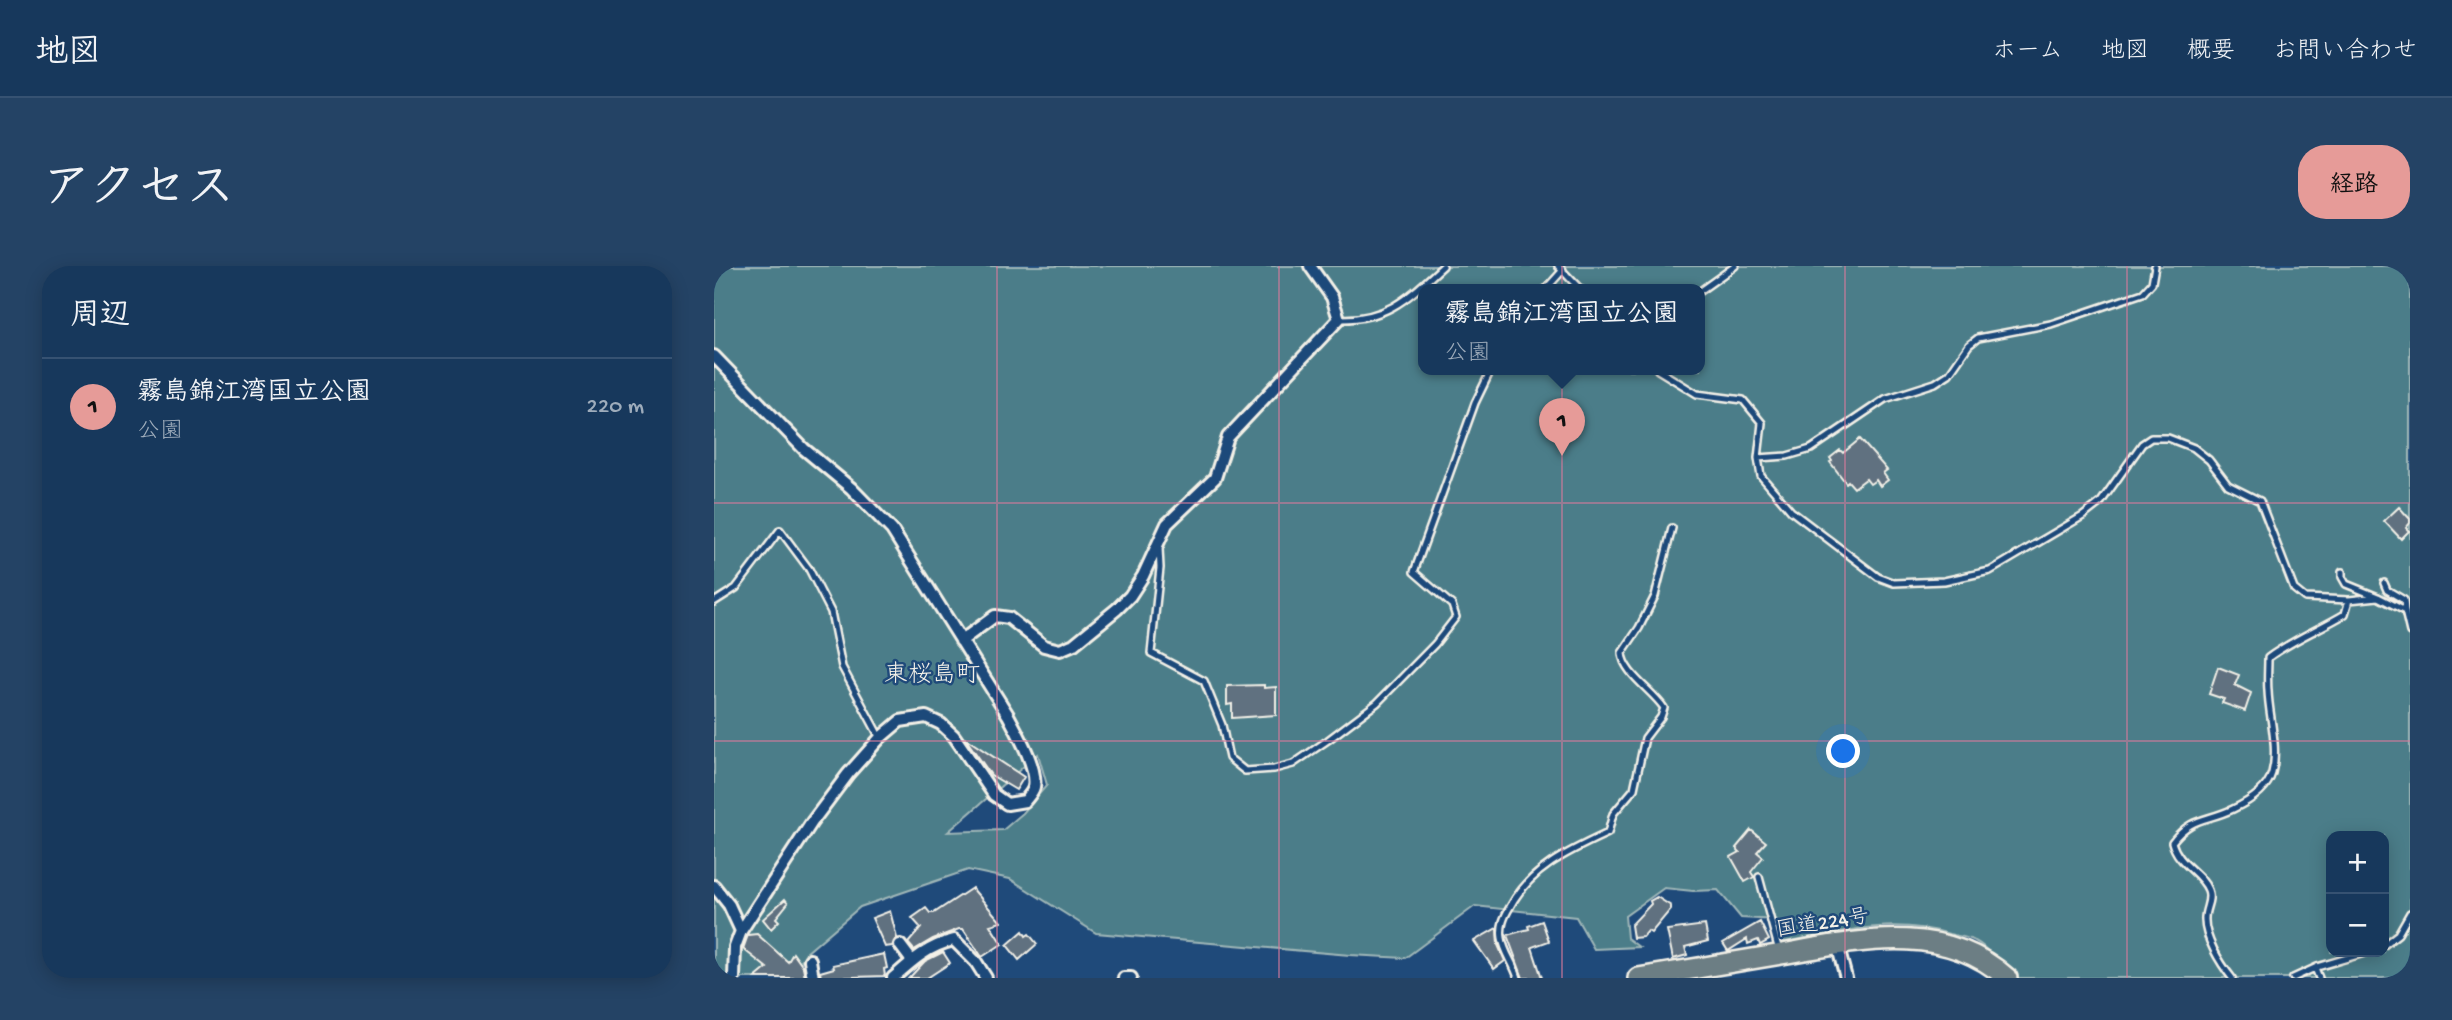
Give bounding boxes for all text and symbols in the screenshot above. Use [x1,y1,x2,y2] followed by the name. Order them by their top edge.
[35,36,101,74] text: 地図
[1992,38,2063,67] text: ホーム
[2101,38,2149,67] text: 地図
[2187,38,2235,67] text: 概要
[2273,38,2417,67] text: お問い合わせ
[2298,145,2410,219] button: 経路
[42,163,235,221] text: アクセス
[1418,284,1705,375] popup
[70,300,130,335] text: 周辺
[1444,301,1679,332] text: 霧島錦江湾国立公園
[1444,341,1490,368] text: 公園
[137,379,371,410] text: 霧島錦江湾国立公園
[88,394,98,421] text: 1
[587,394,644,421] text: 220 m
[1539,398,1585,456] pin: 1
[137,419,183,446] text: 公園
[884,661,980,691] district label: 東桜島町
[1826,734,1860,768] your location
[2326,831,2389,957] map controls
[2326,831,2389,894] button: +
[2326,894,2389,957] button: −
[1775,904,1871,945] street label: 国道224号

